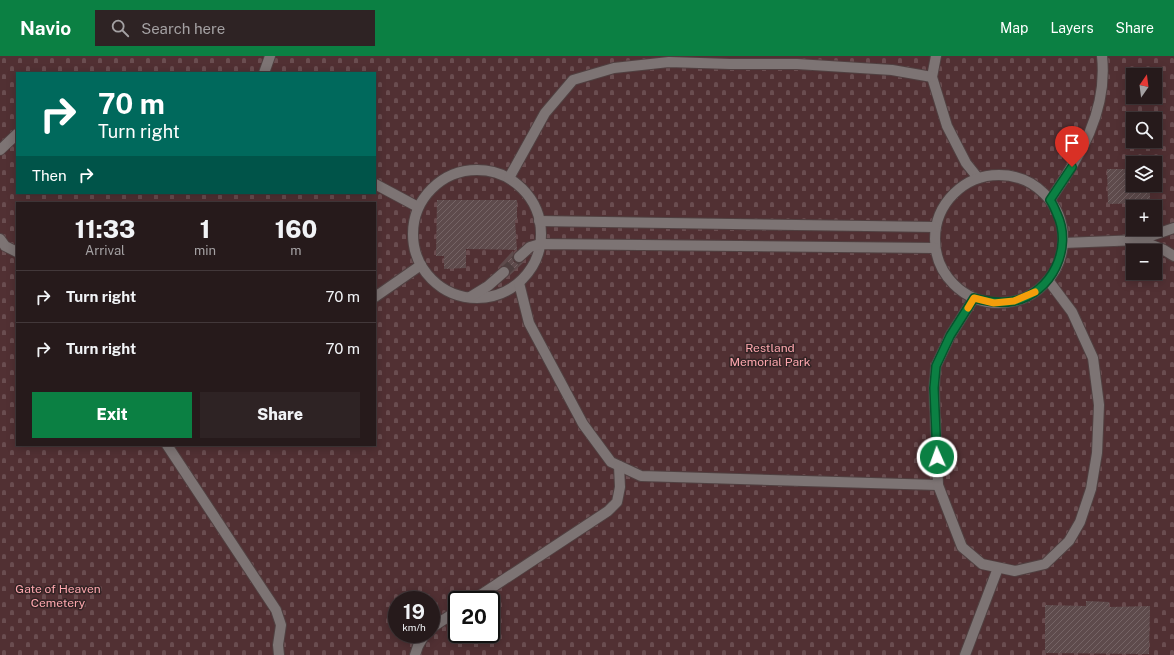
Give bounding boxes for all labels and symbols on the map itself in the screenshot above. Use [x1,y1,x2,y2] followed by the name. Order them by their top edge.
[1126,68,1162,104] north arrow
[1055,126,1089,167] pin
[730,341,811,369] park label: Restland Memorial Park
[916,436,958,478] position arrow
[15,582,101,610] park label: Gate of Heaven Cemetery
[448,591,500,643] speed limit sign: 20

